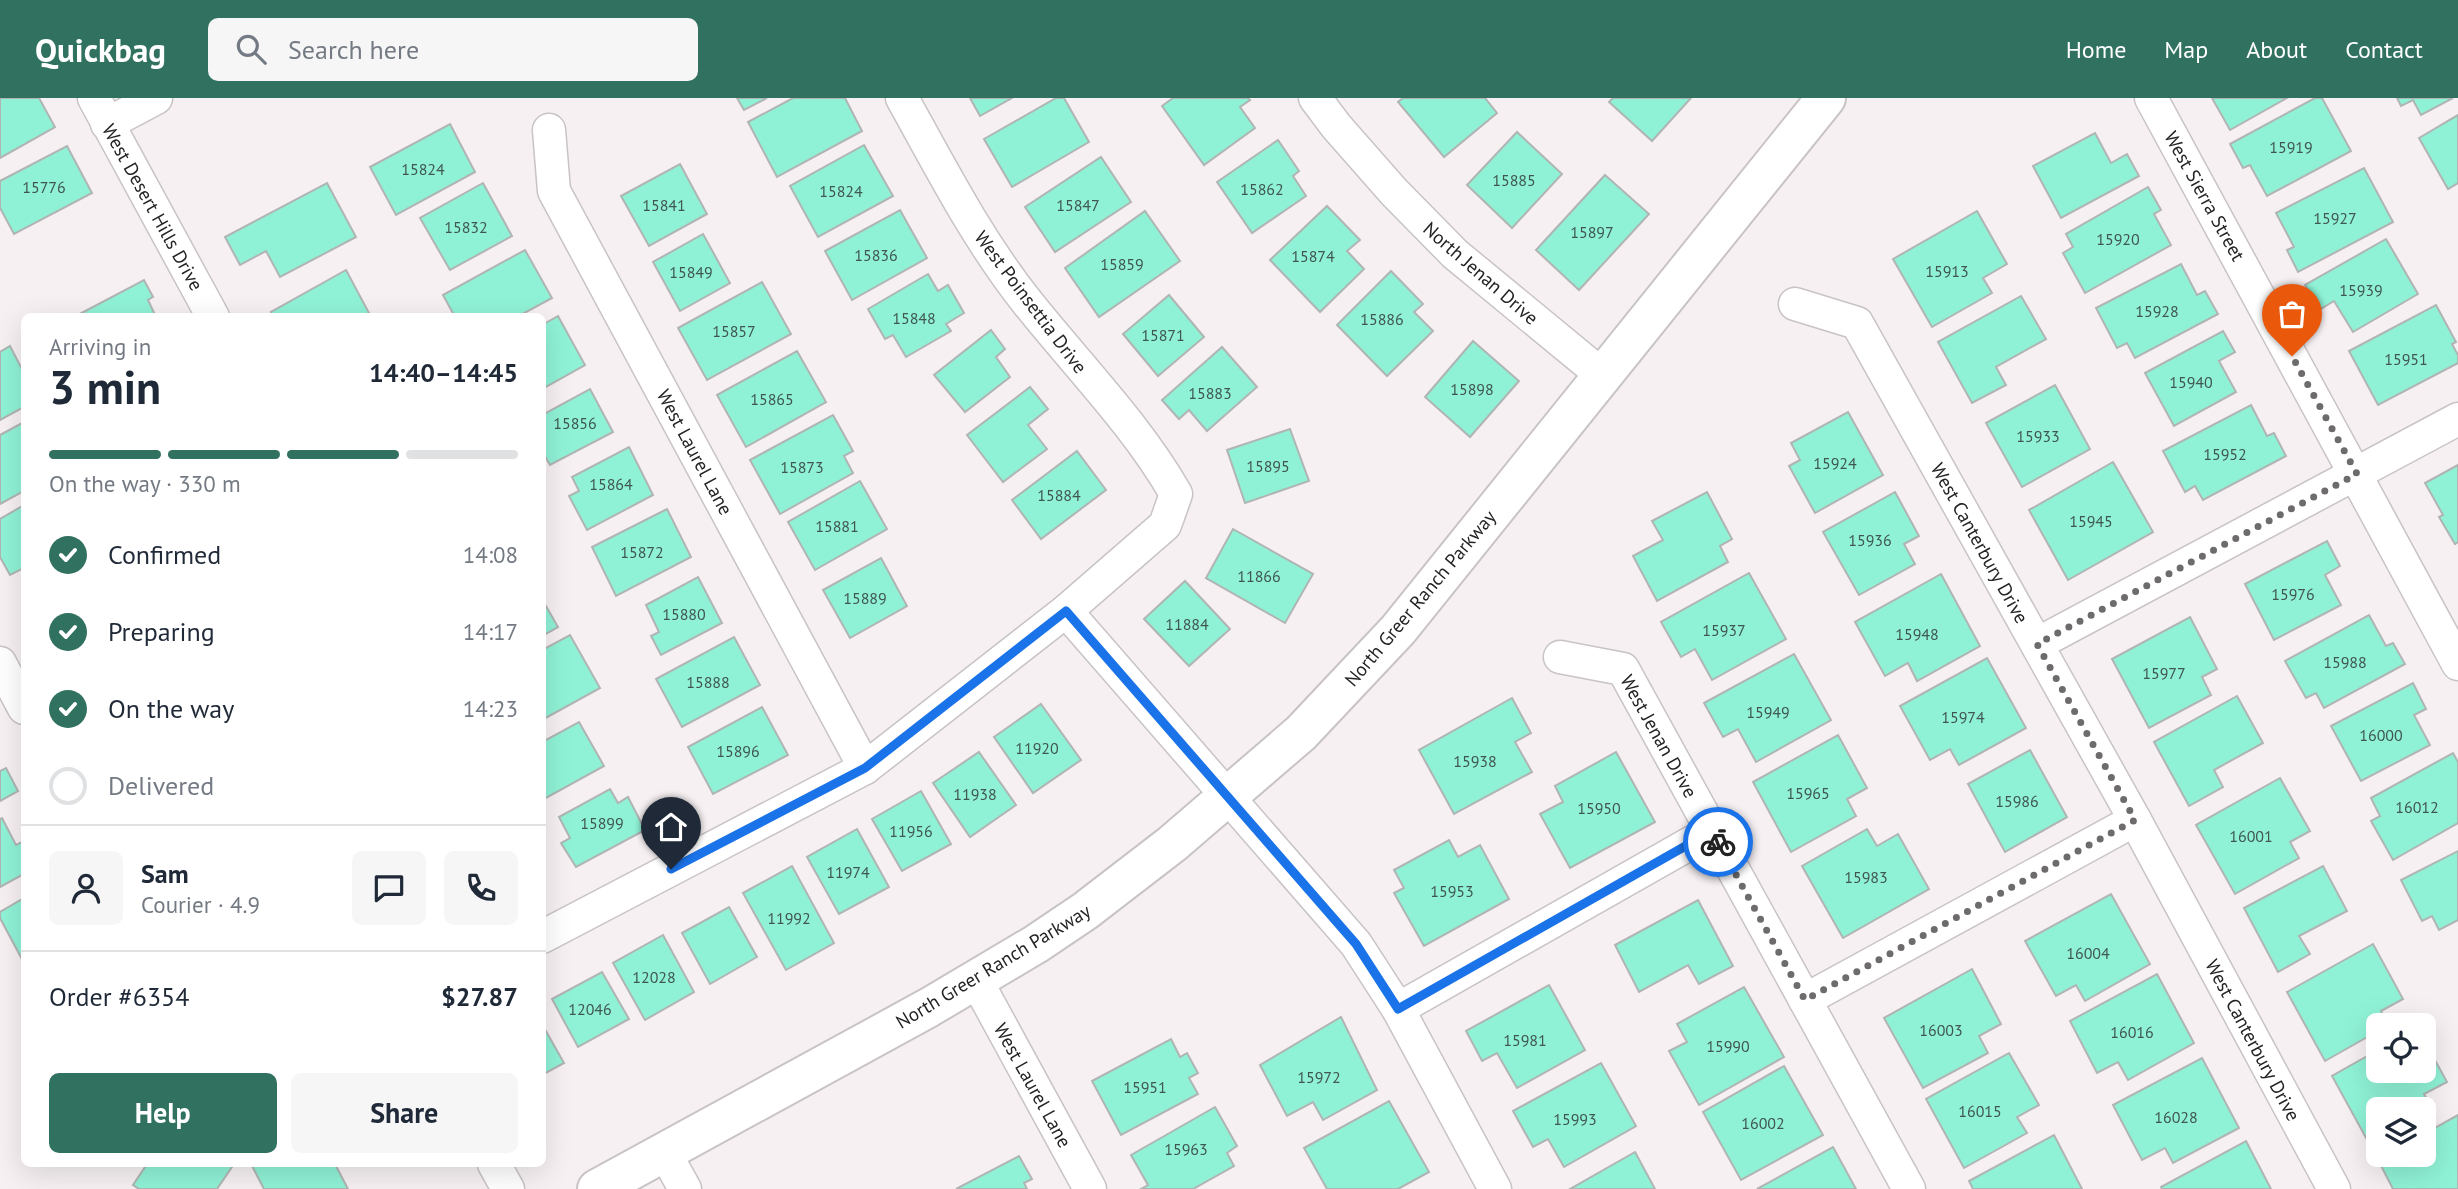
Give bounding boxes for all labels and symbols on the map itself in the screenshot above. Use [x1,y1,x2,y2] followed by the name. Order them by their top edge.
[97,119,209,295] street label: West Desert Hills Drive
[2159,127,2251,266] street label: West Sierra Street
[2269,137,2313,157] house number: 15919
[401,159,445,179] house number: 15824
[1492,170,1536,190] house number: 15885
[22,177,66,197] house number: 15776
[1240,179,1284,199] house number: 15862
[819,181,863,201] house number: 15824
[642,195,686,215] house number: 15841
[1056,195,1100,215] house number: 15847
[2313,208,2357,228] house number: 15927
[1418,216,1544,330] street label: North Jenan Drive
[444,217,488,237] house number: 15832
[1570,222,1614,242] house number: 15897
[970,226,1092,378] street label: West Poinsettia Drive
[2096,229,2140,249] house number: 15920
[854,245,898,265] house number: 15836
[1291,246,1335,266] house number: 15874
[1100,254,1144,274] house number: 15859
[1925,261,1969,281] house number: 15913
[669,262,713,282] house number: 15849
[2339,280,2383,300] house number: 15939
[2262,284,2322,356] pin
[2135,301,2179,321] house number: 15928
[892,308,936,328] house number: 15848
[1360,309,1404,329] house number: 15886
[712,321,756,341] house number: 15857
[1141,325,1185,345] house number: 15871
[2384,349,2428,369] house number: 15951
[2169,372,2213,392] house number: 15940
[1450,379,1494,399] house number: 15898
[1188,383,1232,403] house number: 15883
[652,385,738,519] street label: West Laurel Lane
[750,389,794,409] house number: 15865
[553,413,597,433] house number: 15856
[2016,426,2060,446] house number: 15933
[2203,444,2247,464] house number: 15952
[1813,453,1857,473] house number: 15924
[1246,456,1290,476] house number: 15895
[780,457,824,477] house number: 15873
[1926,459,2034,627] street label: West Canterbury Drive
[589,474,633,494] house number: 15864
[1037,485,1081,505] house number: 15884
[1339,505,1501,691] street label: North Greer Ranch Parkway
[2069,511,2113,531] house number: 15945
[815,516,859,536] house number: 15881
[1848,530,1892,550] house number: 15936
[620,542,664,562] house number: 15872
[1237,566,1281,586] house number: 11866
[2271,584,2315,604] house number: 15976
[843,588,887,608] house number: 15889
[662,604,706,624] house number: 15880
[1165,614,1209,634] house number: 11884
[1702,620,1746,640] house number: 15937
[1895,624,1939,644] house number: 15948
[2323,652,2367,672] house number: 15988
[2142,663,2186,683] house number: 15977
[1615,670,1703,802] street label: West Jenan Drive
[686,672,730,692] house number: 15888
[1746,702,1790,722] house number: 15949
[1941,707,1985,727] house number: 15974
[2359,725,2403,745] house number: 16000
[1015,738,1059,758] house number: 11920
[716,741,760,761] house number: 15896
[1453,751,1497,771] house number: 15938
[1786,783,1830,803] house number: 15965
[953,784,997,804] house number: 11938
[1995,791,2039,811] house number: 15986
[641,797,701,869] pin
[2395,797,2439,817] house number: 16012
[1577,798,1621,818] house number: 15950
[1683,807,1753,877] courier
[580,813,624,833] house number: 15899
[889,821,933,841] house number: 11956
[2229,826,2273,846] house number: 16001
[826,862,870,882] house number: 11974
[1844,867,1888,887] house number: 15983
[1430,881,1474,901] house number: 15953
[891,898,1095,1034] street label: North Greer Ranch Parkway
[767,908,811,928] house number: 11992
[2066,943,2110,963] house number: 16004
[2200,955,2306,1125] street label: West Canterbury Drive
[632,967,676,987] house number: 12028
[568,999,612,1019] house number: 12046
[989,1018,1077,1152] street label: West Laurel Lane
[1919,1020,1963,1040] house number: 16003
[2110,1022,2154,1042] house number: 16016
[1503,1030,1547,1050] house number: 15981
[1706,1036,1750,1056] house number: 15990
[1297,1067,1341,1087] house number: 15972
[1123,1077,1167,1097] house number: 15951
[1958,1101,2002,1121] house number: 16015
[2154,1107,2198,1127] house number: 16028
[1553,1109,1597,1129] house number: 15993
[1741,1113,1785,1133] house number: 16002
[1164,1139,1208,1159] house number: 15963

